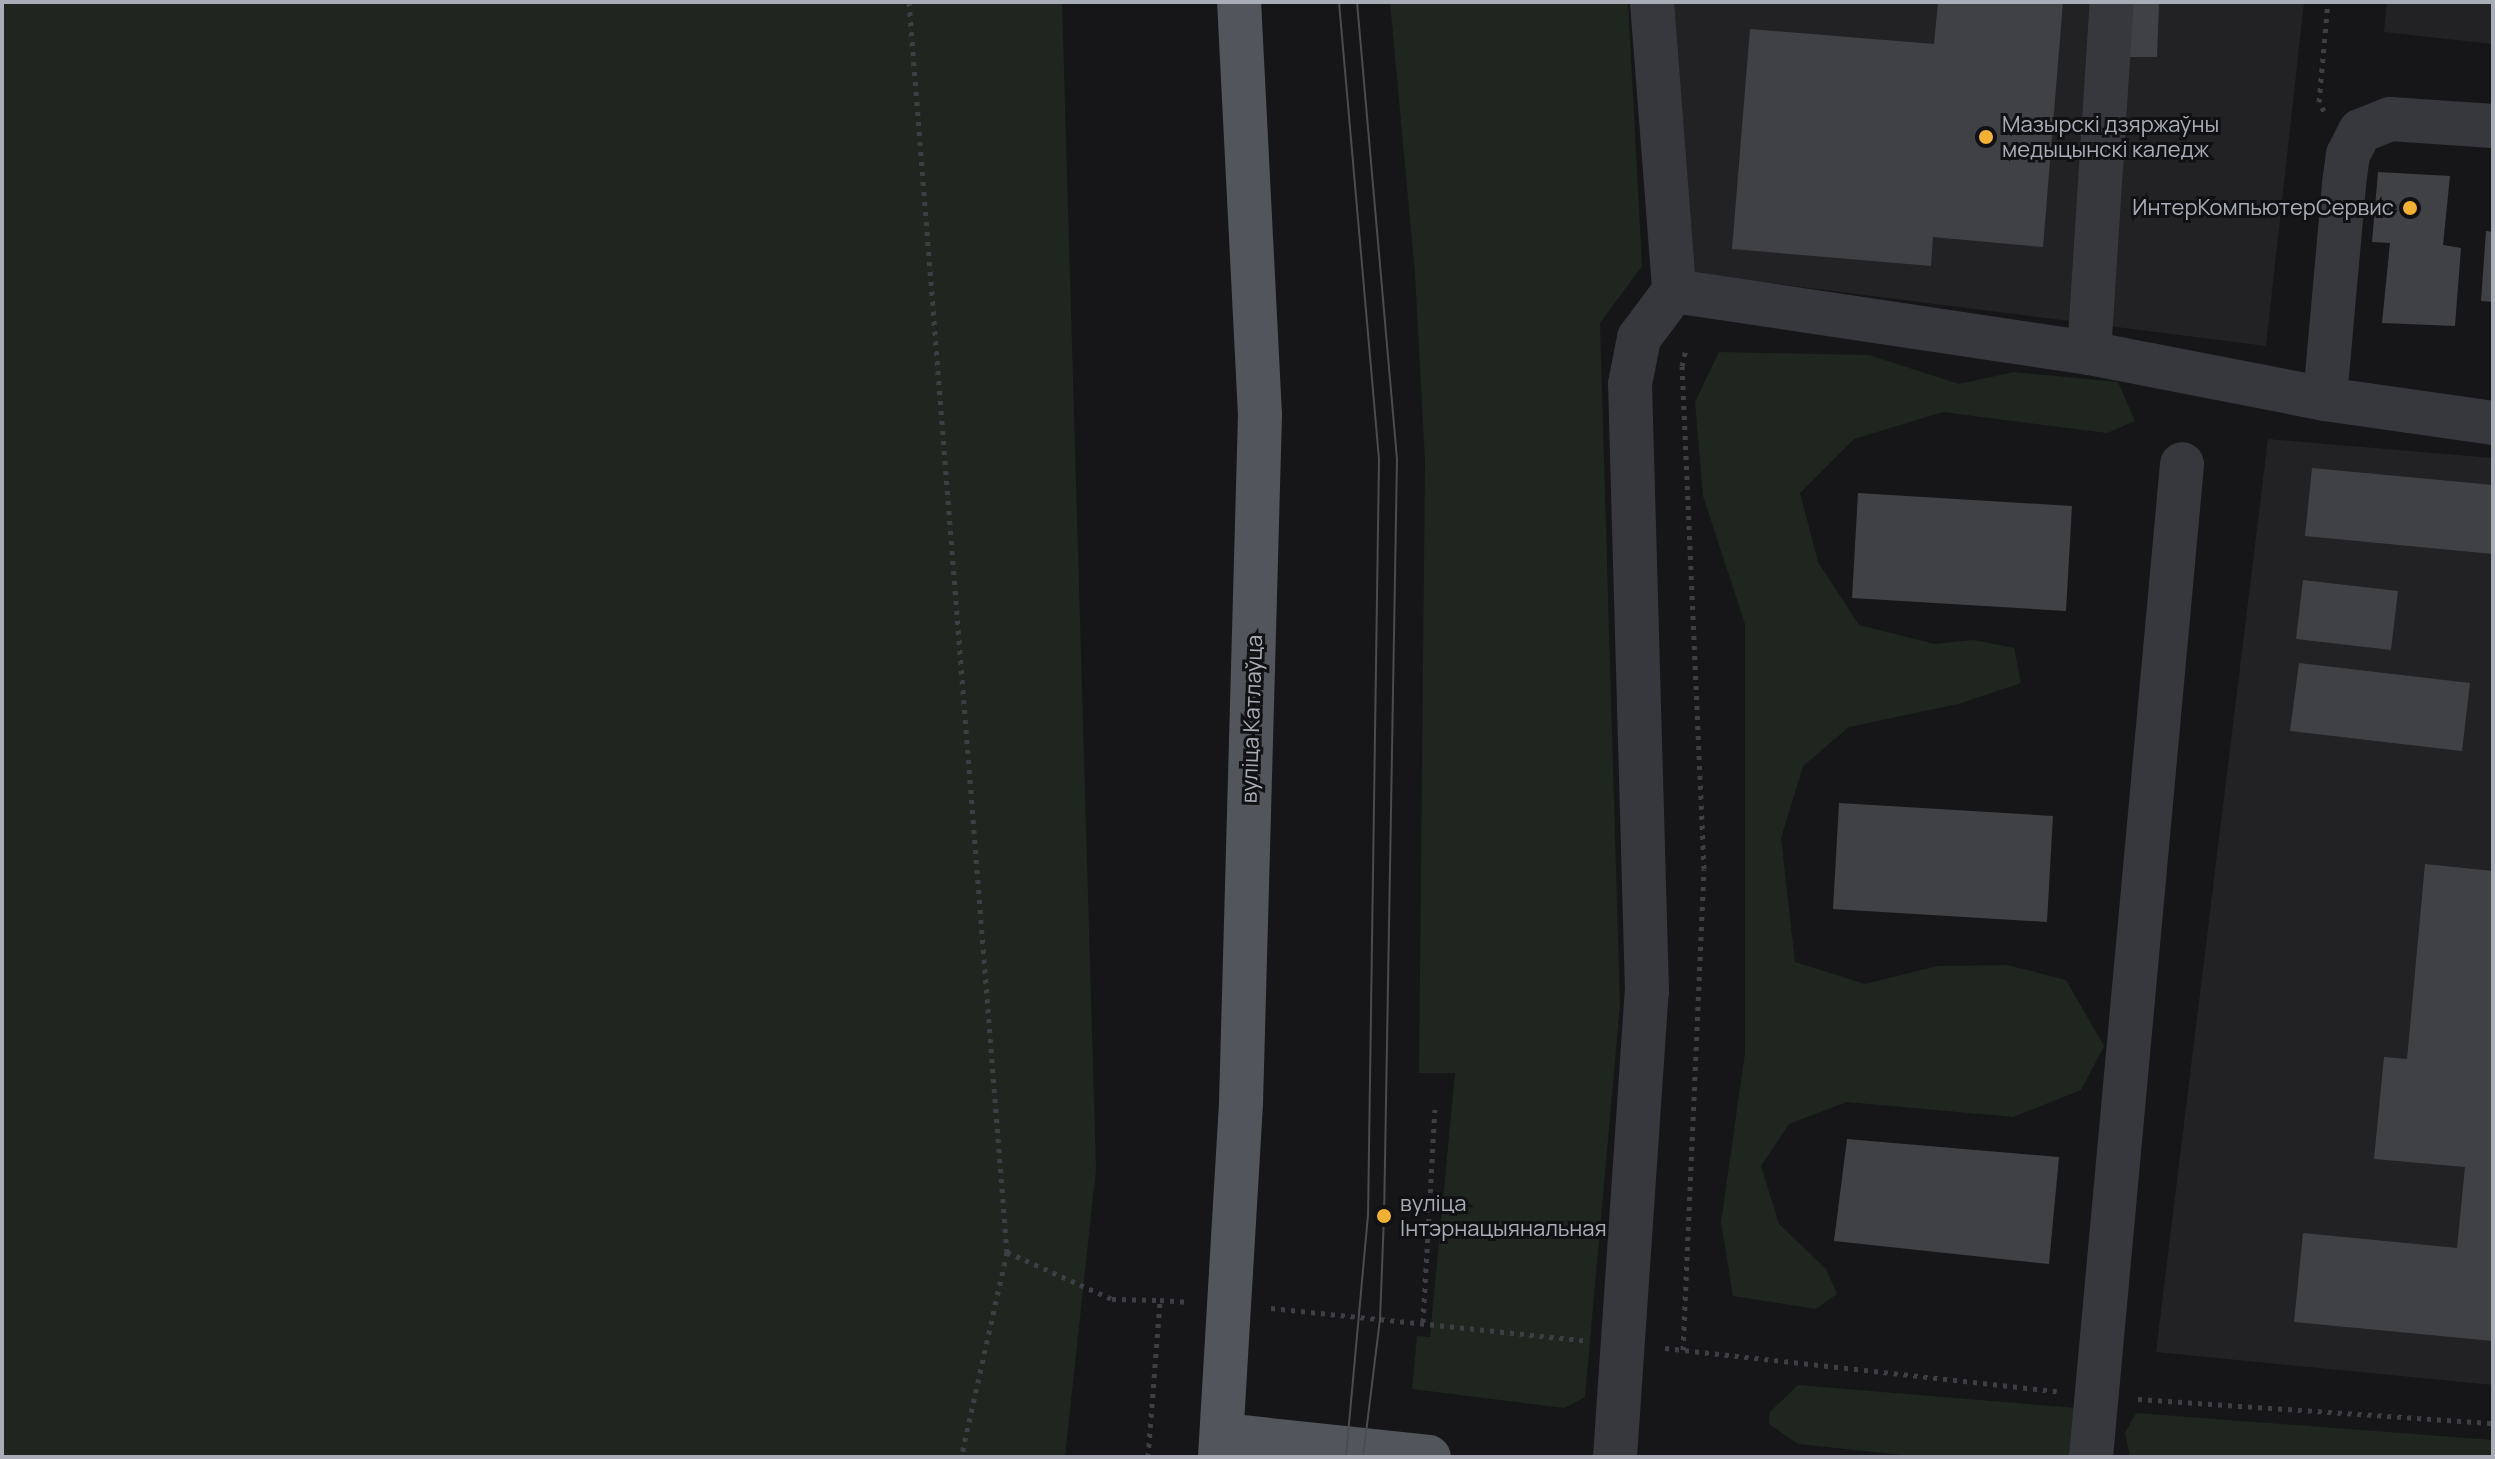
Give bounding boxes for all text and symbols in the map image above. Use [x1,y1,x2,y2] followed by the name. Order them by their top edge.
[2002,111,2219,162] place label: Мазырскі дзяржаўны медыцынскі каледж
[1977,128,1995,146] marker: Мазырскі дзяржаўны медыцынскі каледж
[2132,195,2394,221] place label: ИнтерКомпьютерСервис
[2401,199,2419,217] marker: ИнтерКомпьютерСервис
[1236,634,1268,804] street label: вуліца Катлаўца
[1400,1190,1607,1242] place label: вуліца Інтэрнацыянальная
[1375,1207,1393,1225] marker: вуліца Інтэрнацыянальная

